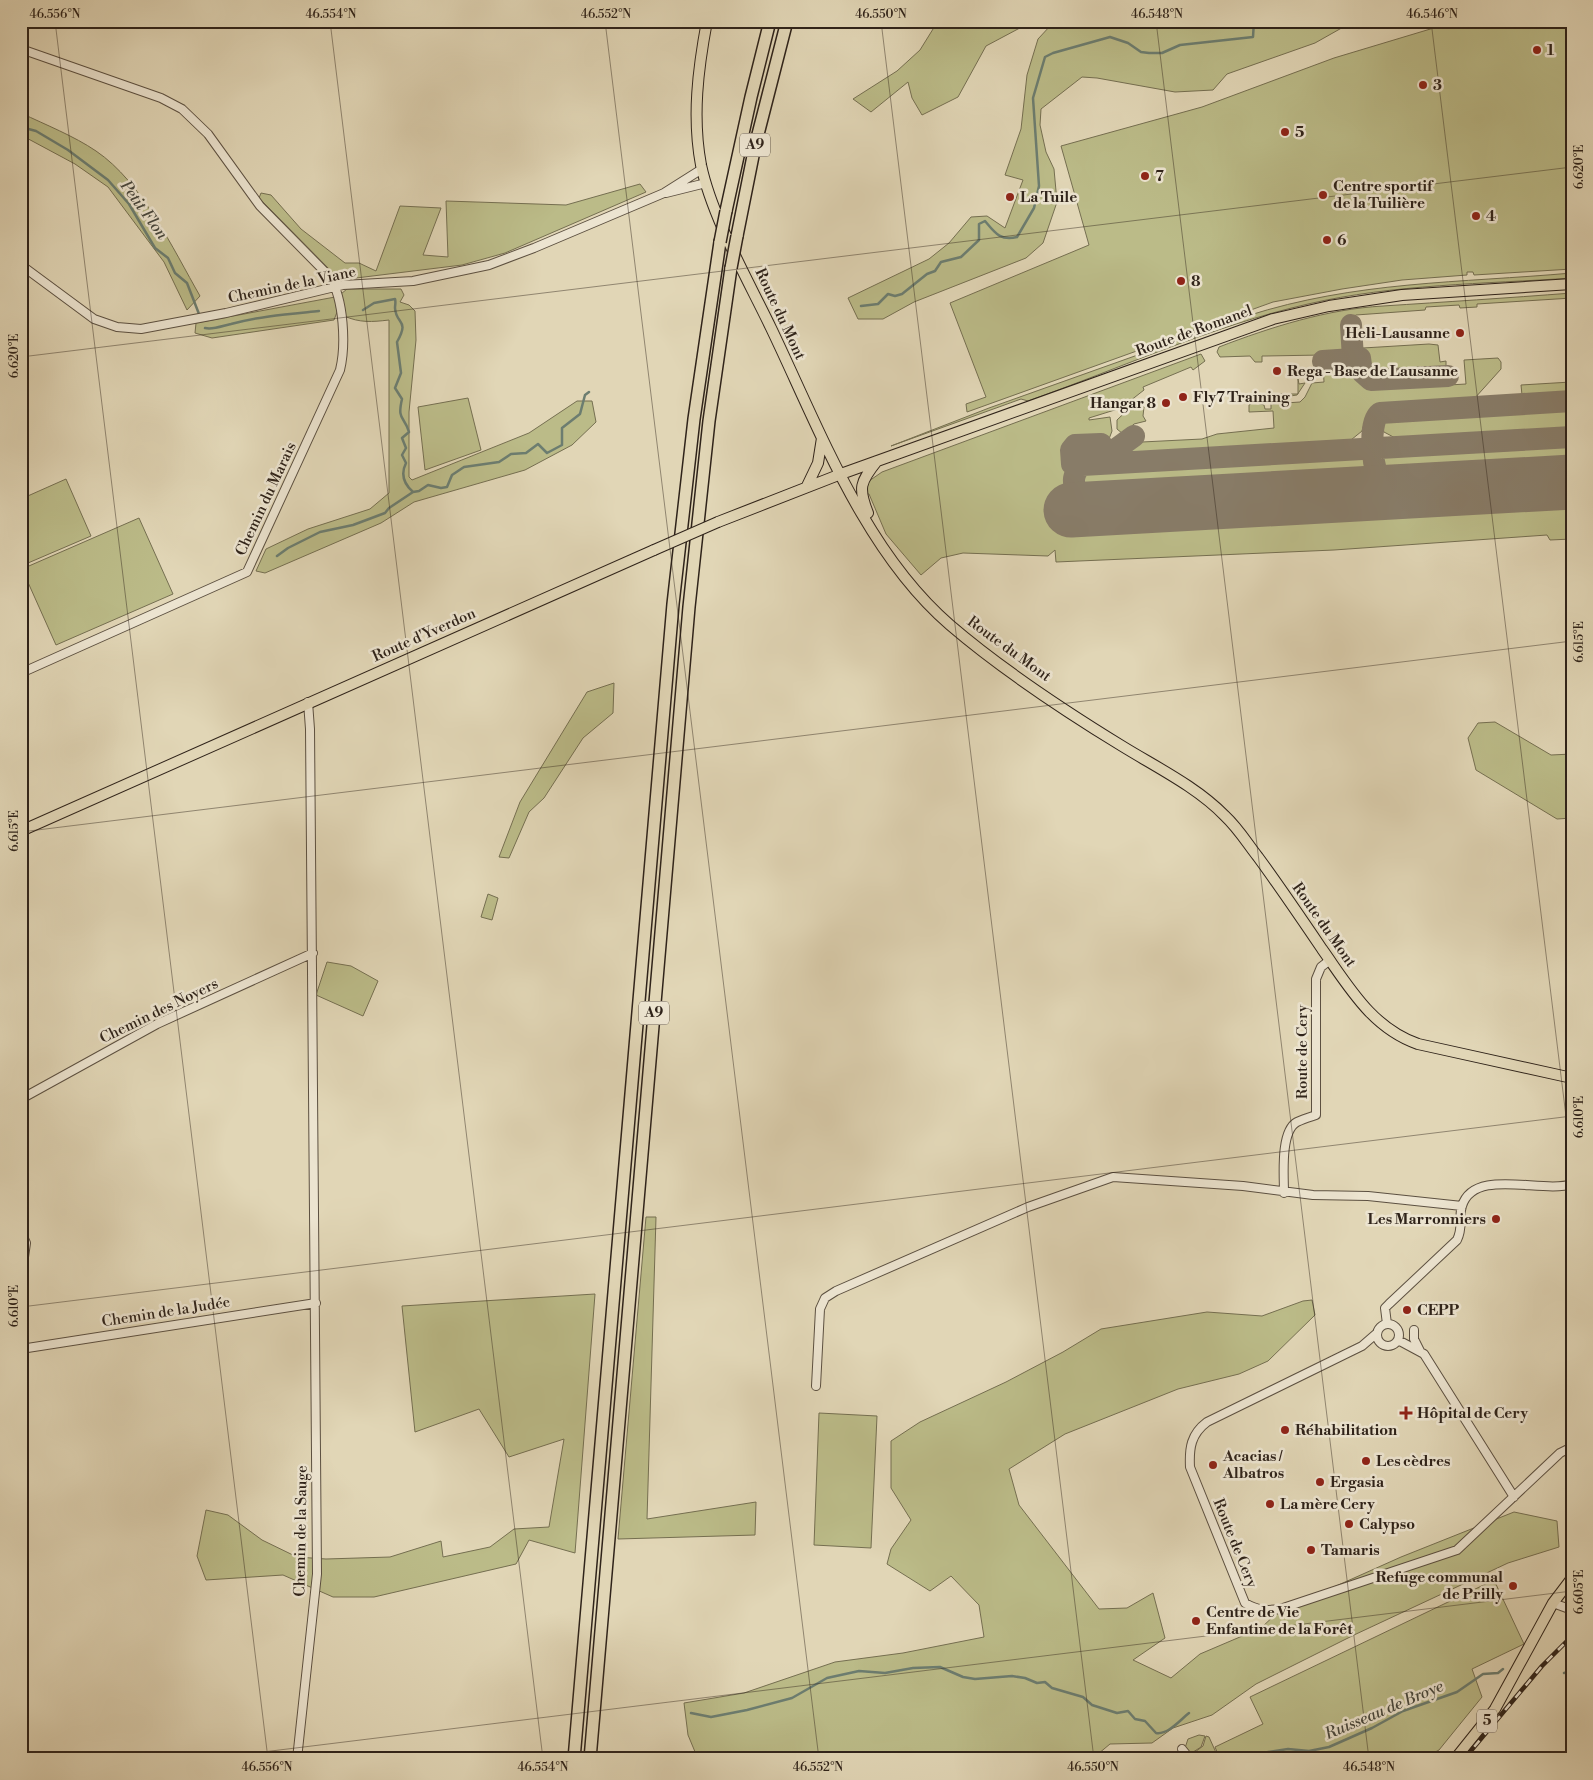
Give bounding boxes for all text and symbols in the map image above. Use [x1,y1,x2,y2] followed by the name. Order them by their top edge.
[30,7,81,22] text: 46.556°N
[305,7,357,22] text: 46.554°N
[581,7,631,22] text: 46.552°N
[855,7,907,22] text: 46.550°N
[1131,7,1183,22] text: 46.548°N
[1406,7,1458,22] text: 46.546°N
[1547,41,1555,60] place label: 1
[1531,44,1543,56] marker: 1
[1433,76,1442,95] place label: 3
[1417,79,1429,91] marker: 3
[1295,123,1304,142] place label: 5
[1279,126,1291,138] marker: 5
[740,134,770,156] road number: A9
[1572,145,1587,189] text: 6.620°E
[1155,167,1164,186] place label: 7
[1139,170,1151,182] marker: 7
[115,176,173,244] water label: Petit Flon
[1333,177,1434,213] place label: Centre sportif de la Tuilière
[1020,188,1077,207] place label: La Tuile
[1317,189,1329,201] marker: Centre sportif de la Tuilière
[1004,191,1016,203] marker: La Tuile
[1486,207,1496,226] place label: 4
[1470,210,1482,222] marker: 4
[1337,231,1347,250] place label: 6
[1321,234,1333,246] marker: 6
[226,262,358,308] street label: Chemin de la Viane
[750,265,810,364] street label: Route du Mont
[1191,272,1201,291] place label: 8
[1175,275,1187,287] marker: 8
[1133,301,1255,361] street label: Route de Romanel
[1345,324,1450,343] place label: Heli-Lausanne
[1454,327,1466,339] marker: Heli-Lausanne
[7,334,22,378] text: 6.620°E
[1287,362,1458,381] place label: Rega - Base de Lausanne
[1271,365,1283,377] marker: Rega - Base de Lausanne
[1193,388,1290,407] place label: Fly7 Training
[1177,391,1189,403] marker: Fly7 Training
[1090,394,1156,413] place label: Hangar 8
[1160,397,1172,409] marker: Hangar 8
[231,439,301,559] street label: Chemin du Marais
[369,604,479,666] street label: Route d'Yverdon
[963,612,1055,686] street label: Route du Mont
[1572,621,1587,663] text: 6.615°E
[7,810,22,852] text: 6.615°E
[1288,879,1361,972] street label: Route du Mont
[97,974,221,1048] street label: Chemin des Noyers
[639,1001,669,1024] road number: A9
[1293,1004,1312,1099] street label: Route de Cery
[1572,1096,1587,1138] text: 6.610°E
[1367,1210,1486,1229] place label: Les Marronniers
[1490,1213,1502,1225] marker: Les Marronniers
[7,1285,22,1327] text: 6.610°E
[100,1292,232,1332] street label: Chemin de la Judée
[1417,1301,1460,1320] place label: CEPP
[1401,1304,1413,1316] marker: CEPP
[1417,1404,1528,1423] place label: Hôpital de Cery
[1399,1406,1413,1420] marker: Hôpital de Cery
[1295,1421,1398,1440] place label: Réhabilitation
[1279,1424,1291,1436] marker: Réhabilitation
[1222,1447,1284,1483] place label: Acacias / Albatros
[1376,1452,1450,1471] place label: Les cèdres
[1360,1455,1372,1467] marker: Les cèdres
[1207,1459,1219,1471] marker: Acacias / Albatros
[290,1465,312,1597] street label: Chemin de la Sauge
[1330,1473,1385,1492] place label: Ergasia
[1314,1476,1326,1488] marker: Ergasia
[1280,1495,1375,1514] place label: La mère Cery
[1208,1496,1262,1591] street label: Route de Cery
[1264,1498,1276,1510] marker: La mère Cery
[1359,1515,1415,1534] place label: Calypso
[1343,1518,1355,1530] marker: Calypso
[1321,1541,1380,1560] place label: Tamaris
[1305,1544,1317,1556] marker: Tamaris
[1375,1568,1503,1604] place label: Refuge communal de Prilly
[1572,1570,1587,1614] text: 6.605°E
[1507,1580,1519,1592] marker: Refuge communal de Prilly
[1206,1603,1353,1639] place label: Centre de Vie Enfantine de la Forêt
[1190,1615,1202,1627] marker: Centre de Vie Enfantine de la Forêt
[1321,1676,1447,1744] water label: Ruisseau de Broye
[1477,1710,1497,1732] road number: 5
[242,1760,293,1775] text: 46.556°N
[517,1760,569,1775] text: 46.554°N
[793,1760,843,1775] text: 46.552°N
[1067,1760,1119,1775] text: 46.550°N
[1343,1760,1395,1775] text: 46.548°N

